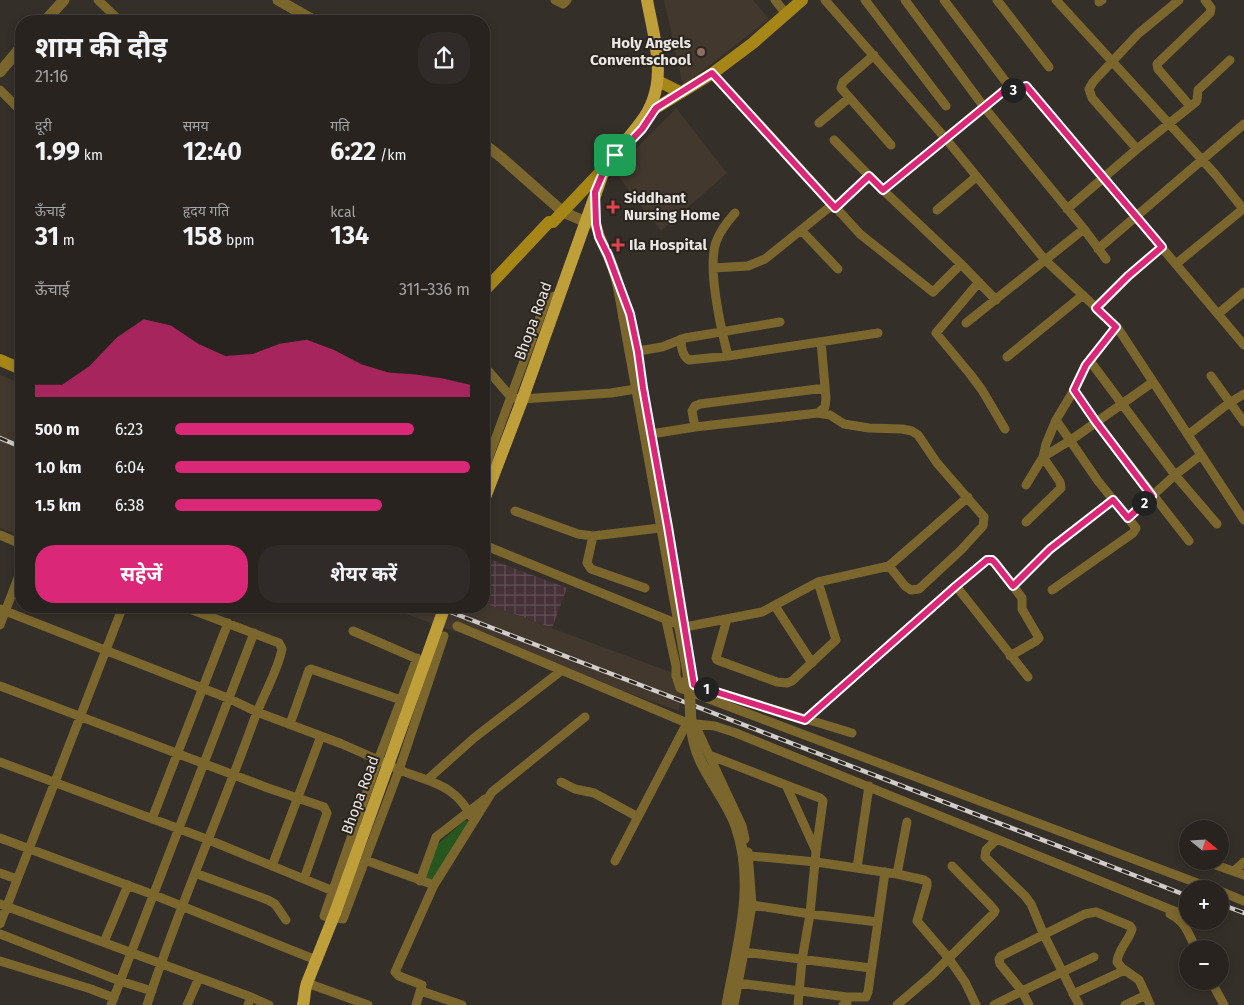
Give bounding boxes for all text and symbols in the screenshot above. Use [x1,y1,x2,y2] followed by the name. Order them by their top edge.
[35,31,167,64] text: शाम की दौड़
[418,32,470,84] button: share
[590,34,692,69] place label: Holy Angels Conventschool
[695,46,707,58] marker: Holy Angels Conventschool
[35,67,68,86] text: 21:16
[1000,78,1026,102] pin: 3
[1010,82,1017,99] text: 3
[35,118,52,135] text: दूरी
[183,118,209,135] text: समय
[330,118,350,135] text: गति
[594,134,636,176] pin
[35,137,80,167] text: 1.99
[183,137,242,167] text: 12:40
[330,137,376,167] text: 6:22
[601,141,629,169] icon: arrive
[80,147,103,164] text: km
[376,147,406,164] text: /km
[624,189,720,224] place label: Siddhant Nursing Home
[606,200,620,214] marker: Siddhant Nursing Home
[35,203,65,220] text: ऊँचाई
[183,203,229,220] text: हृदय गति
[330,204,356,221] text: kcal
[330,221,369,251] text: 134
[35,222,59,252] text: 31
[183,222,222,252] text: 158
[59,232,75,249] text: m
[222,232,255,249] text: bpm
[629,236,707,254] place label: Ila Hospital
[611,238,625,252] marker: Ila Hospital
[510,279,556,363] street label: Bhopa Road
[35,280,70,299] text: ऊँचाई
[399,280,470,299] text: 311–336 m
[35,420,80,439] text: 500 m
[115,420,143,439] text: 6:23
[35,458,82,477] text: 1.0 km
[115,458,145,477] text: 6:04
[1132,490,1156,516] pin: 2
[1141,495,1148,512] text: 2
[35,496,81,515] text: 1.5 km
[115,496,144,515] text: 6:38
[35,545,248,603] button: सहेजें
[258,545,470,603] button: शेयर करें
[694,676,718,702] pin: 1
[703,681,710,698] text: 1
[337,753,383,837] street label: Bhopa Road
[1179,820,1229,870] north arrow
[1179,820,1229,990] map controls
[1179,880,1229,930] button: +
[1179,940,1229,990] button: −

